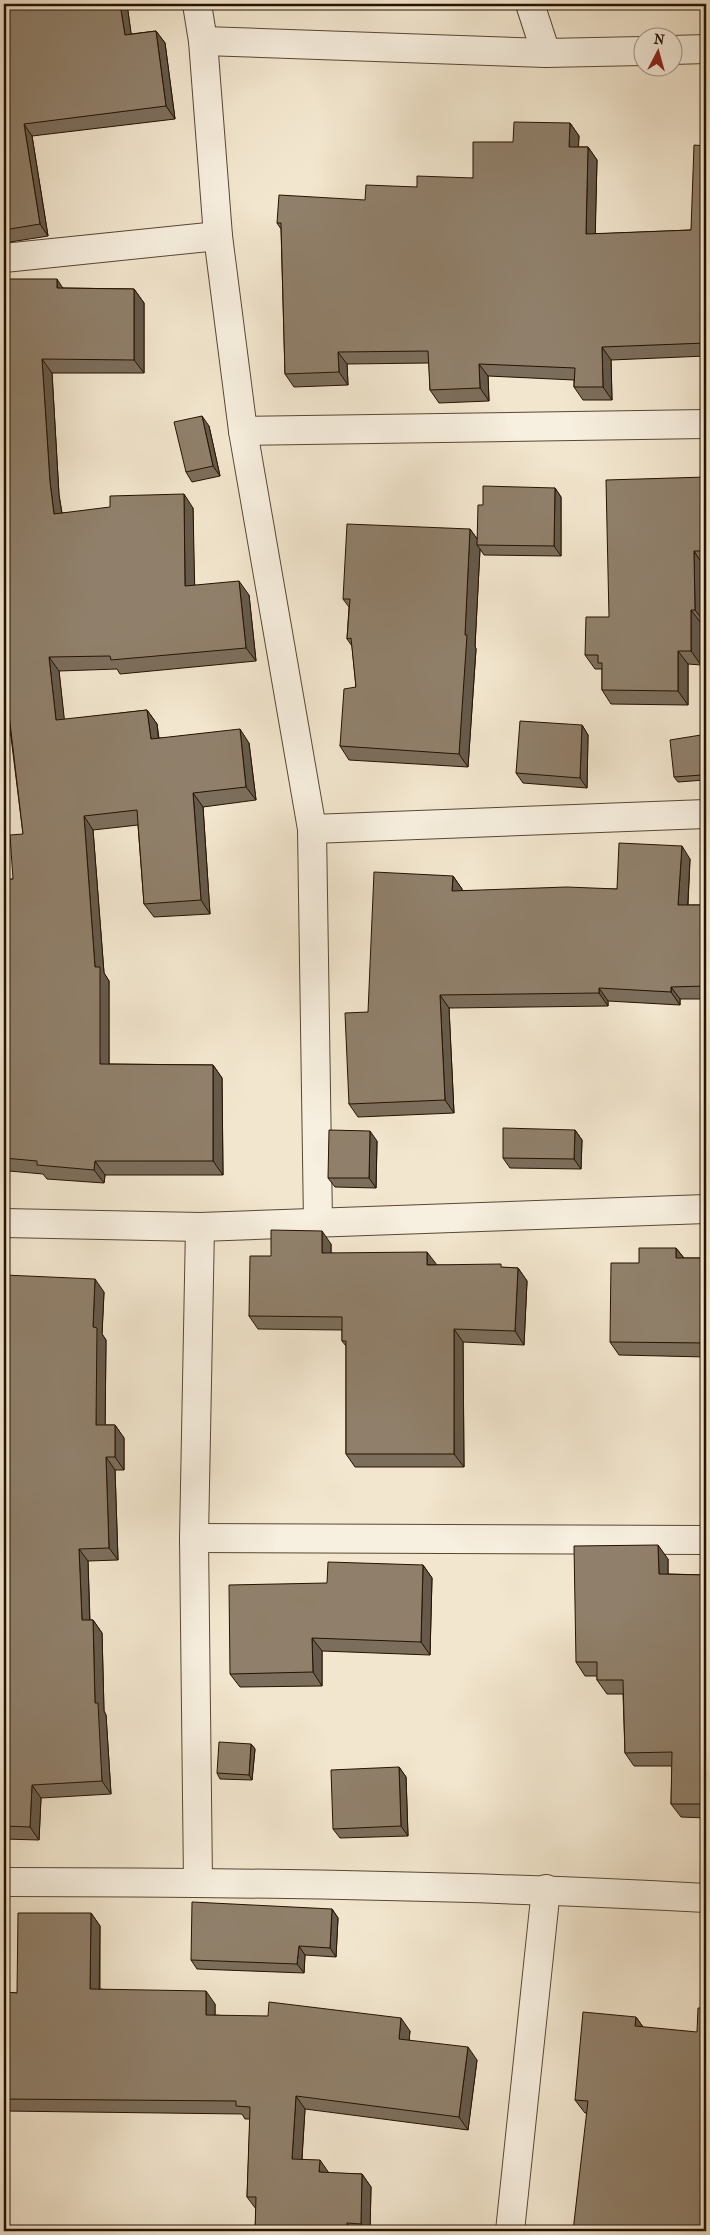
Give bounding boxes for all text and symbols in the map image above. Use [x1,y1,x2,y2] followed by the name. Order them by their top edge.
[632,28,682,78] north arrow
[653,31,666,49] text: N

